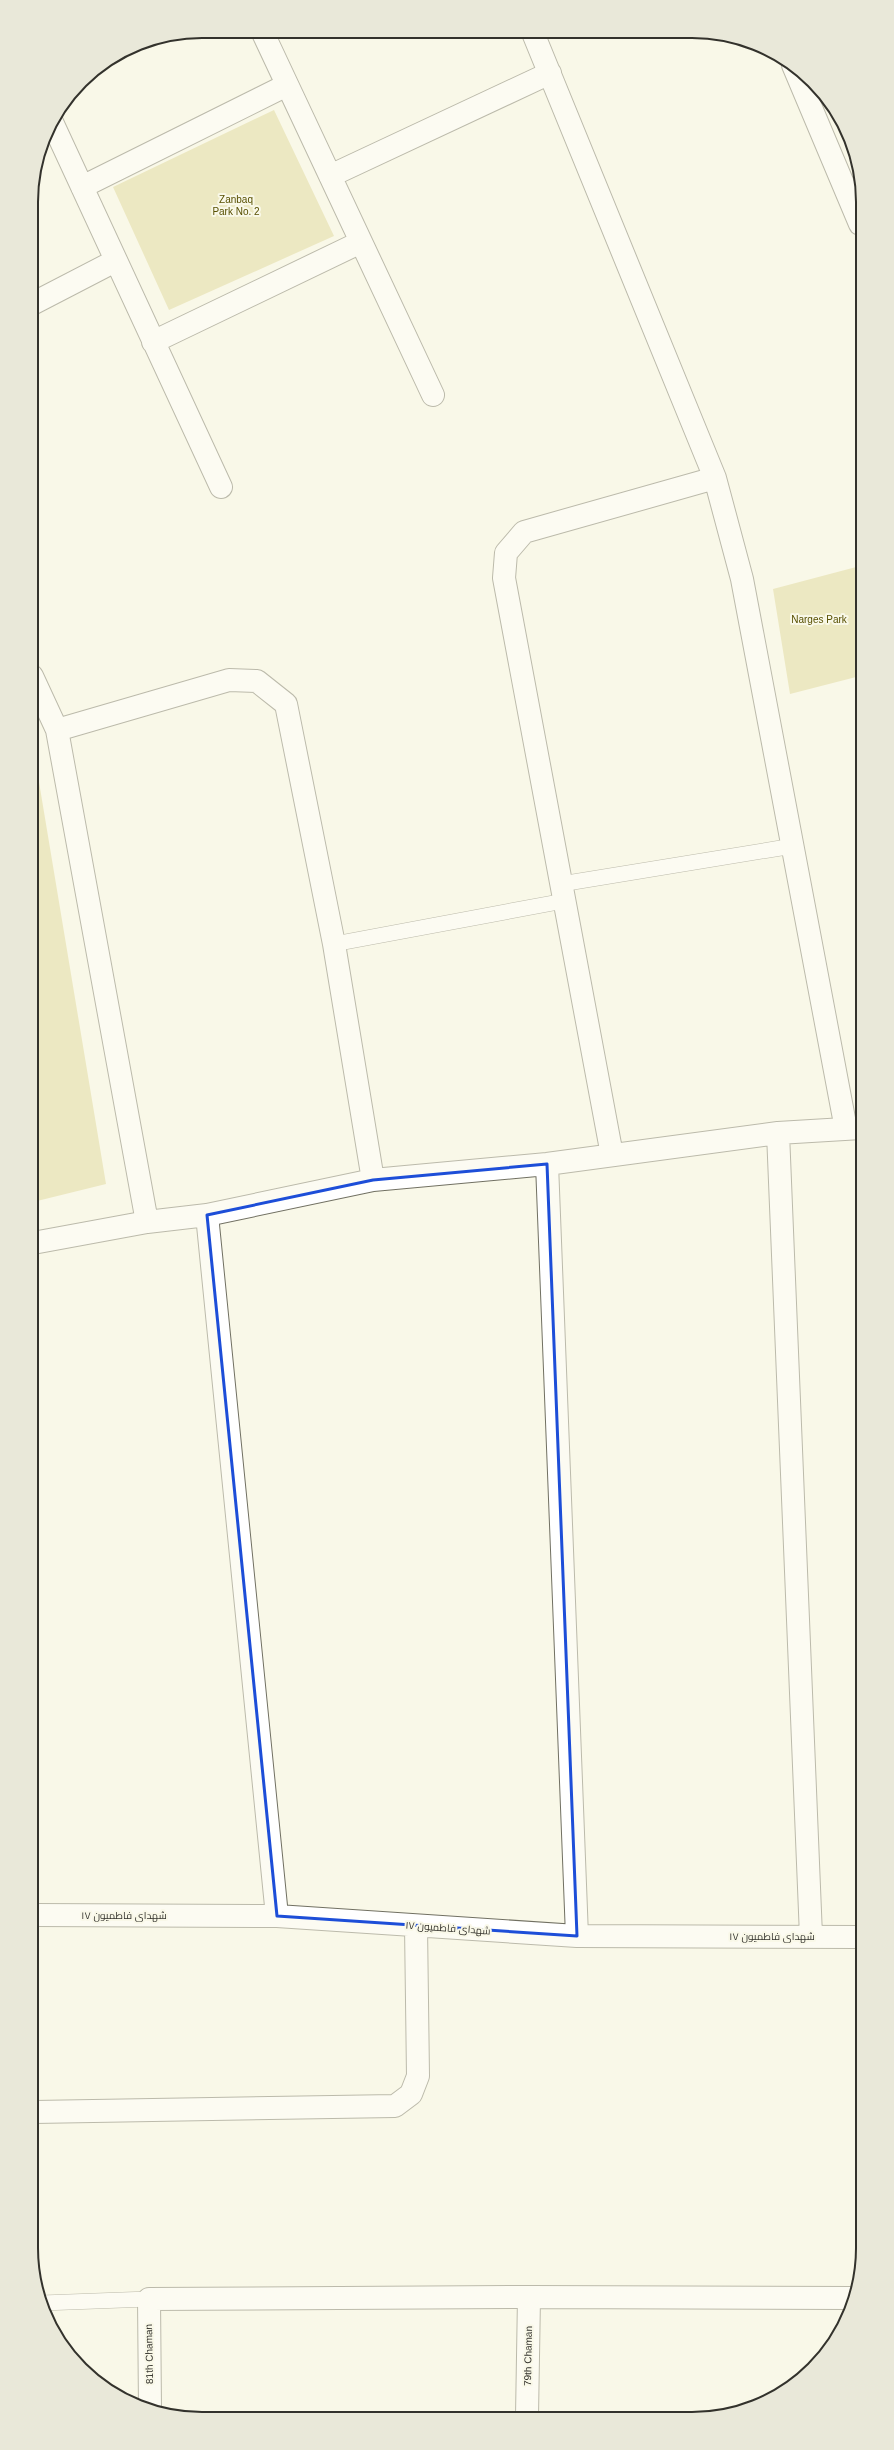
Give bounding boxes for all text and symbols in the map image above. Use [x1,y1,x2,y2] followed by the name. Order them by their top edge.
[212,194,260,217] park label: Zanbaq Park No. 2
[791,614,848,625] park label: Narges Park
[81,1910,167,1922] street label: شهدای فاطمیون ۱۷
[405,1920,491,1937] street label: شهدای فاطمیون ۱۷
[729,1931,815,1943] street label: شهدای فاطمیون ۱۷
[143,2324,155,2384] street label: 81th Chaman
[522,2326,534,2386] street label: 79th Chaman

